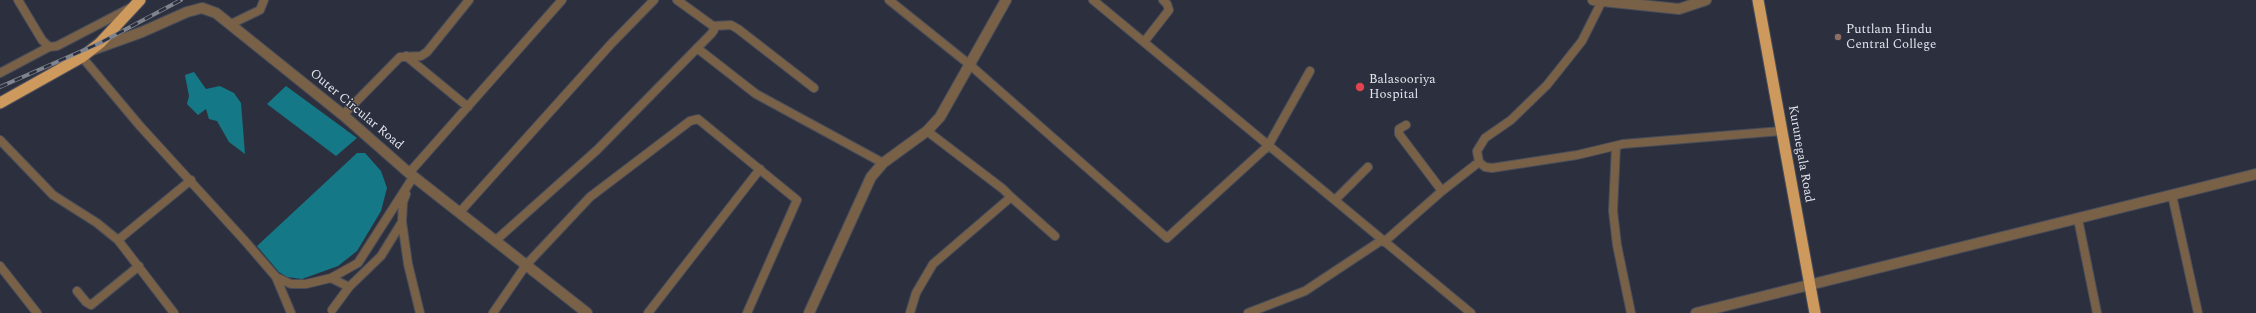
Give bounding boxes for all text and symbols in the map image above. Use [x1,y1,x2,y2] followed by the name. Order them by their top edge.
[1846,22,1936,53] place label: Puttlam Hindu Central College
[1833,32,1843,42] marker: Puttlam Hindu Central College
[306,66,406,154] street label: Outer Circular Road
[1369,72,1436,103] place label: Balasooriya Hospital
[1354,81,1366,93] marker: Balasooriya Hospital
[1784,104,1816,204] street label: Kurunegala Road

